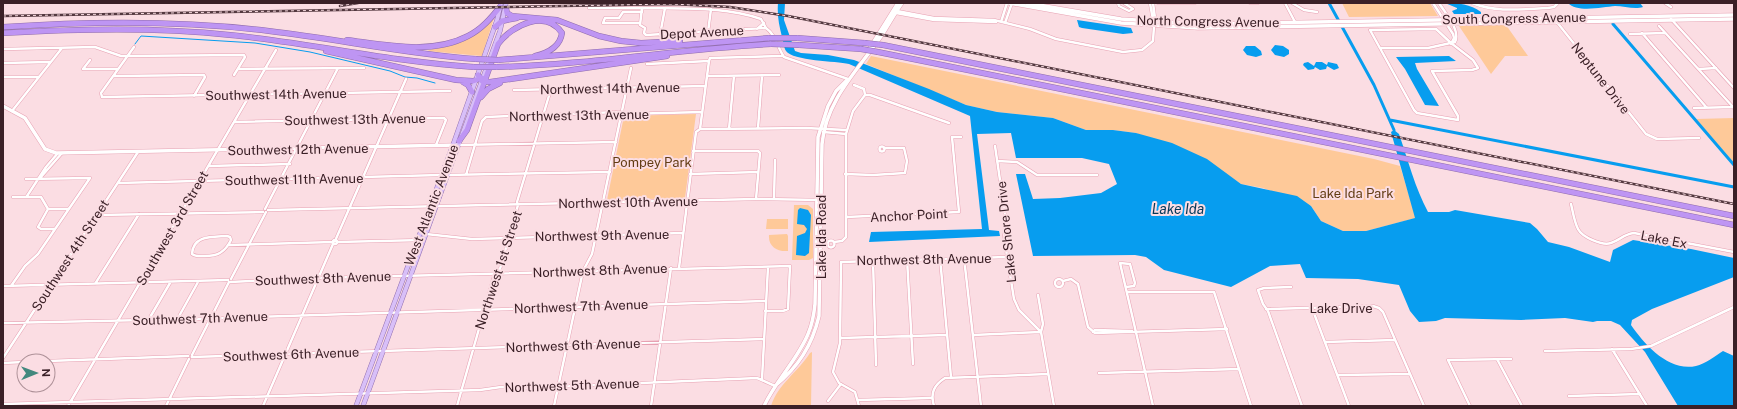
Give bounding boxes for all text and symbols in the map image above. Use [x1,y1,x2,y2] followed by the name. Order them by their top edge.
[1442,10,1586,27] street label: South Congress Avenue
[1136,13,1279,30] street label: North Congress Avenue
[660,23,744,42] street label: Depot Avenue
[1568,40,1633,117] street label: Neptune Drive
[540,80,680,97] street label: Northwest 14th Avenue
[205,86,347,103] street label: Southwest 14th Avenue
[509,107,649,124] street label: Northwest 13th Avenue
[284,111,426,128] street label: Southwest 13th Avenue
[227,141,369,158] street label: Southwest 12th Avenue
[401,142,462,268] street label: West Atlantic Avenue
[612,155,692,170] park label: Pompey Park
[133,168,211,288] street label: Southwest 3rd Street
[224,171,364,188] street label: Southwest 11th Avenue
[994,180,1019,283] street label: Lake Shore Drive
[1312,186,1394,201] park label: Lake Ida Park
[558,194,698,211] street label: Northwest 10th Avenue
[814,195,829,279] street label: Lake Ida Road
[29,197,112,314] street label: Southwest 4th Street
[1152,201,1204,217] water label: Lake Ida
[870,206,948,225] street label: Anchor Point
[472,209,525,332] street label: Northwest 1st Street
[535,227,670,244] street label: Northwest 9th Avenue
[1639,228,1689,251] street label: Lake Ex
[856,251,992,268] street label: Northwest 8th Avenue
[532,261,668,280] street label: Northwest 8th Avenue
[254,269,392,288] street label: Southwest 8th Avenue
[514,297,648,316] street label: Northwest 7th Avenue
[1309,301,1373,316] street label: Lake Drive
[132,309,268,328] street label: Southwest 7th Avenue
[505,336,641,355] street label: Northwest 6th Avenue
[223,345,359,364] street label: Southwest 6th Avenue
[16,353,56,393] north arrow
[40,368,52,377] text: N
[504,376,640,395] street label: Northwest 5th Avenue

